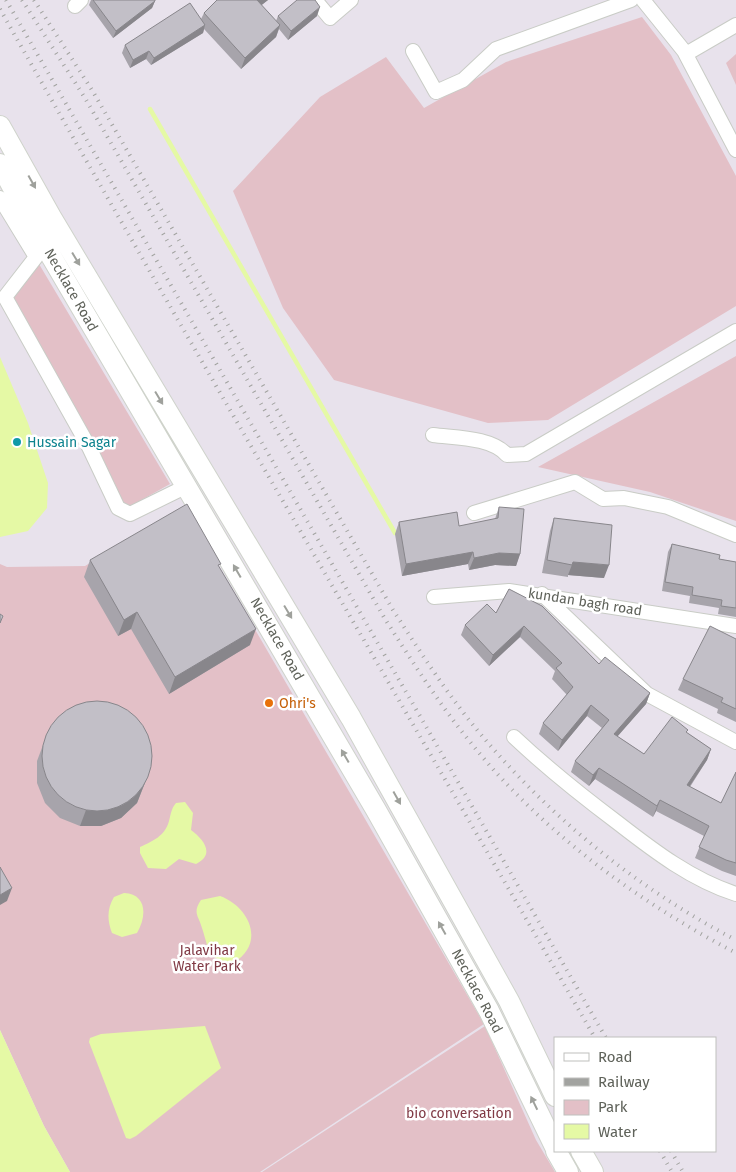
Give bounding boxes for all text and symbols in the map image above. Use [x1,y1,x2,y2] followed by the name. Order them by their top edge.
[28,175,37,189] one-way arrow
[40,246,102,334] street label: Necklace Road
[72,252,81,265] one-way arrow
[155,392,164,405] one-way arrow
[27,434,117,451] place label: Hussain Sagar
[11,436,23,448] marker: Hussain Sagar
[233,563,241,578] one-way arrow
[527,585,643,619] street label: kundan bagh road
[246,595,308,683] street label: Necklace Road
[284,606,293,619] one-way arrow
[279,695,316,712] place label: Ohri's
[263,697,275,709] marker: Ohri's
[341,750,350,763] one-way arrow
[392,791,401,805] one-way arrow
[438,922,447,935] one-way arrow
[173,942,242,975] park label: Jalavihar Water Park
[448,946,506,1036] street label: Necklace Road
[554,1037,716,1152] legend
[598,1048,633,1066] text: Road
[598,1073,650,1091] text: Railway
[530,1096,538,1110] one-way arrow
[598,1098,628,1116] text: Park
[406,1105,512,1122] park label: bio conversation
[598,1123,637,1141] text: Water

